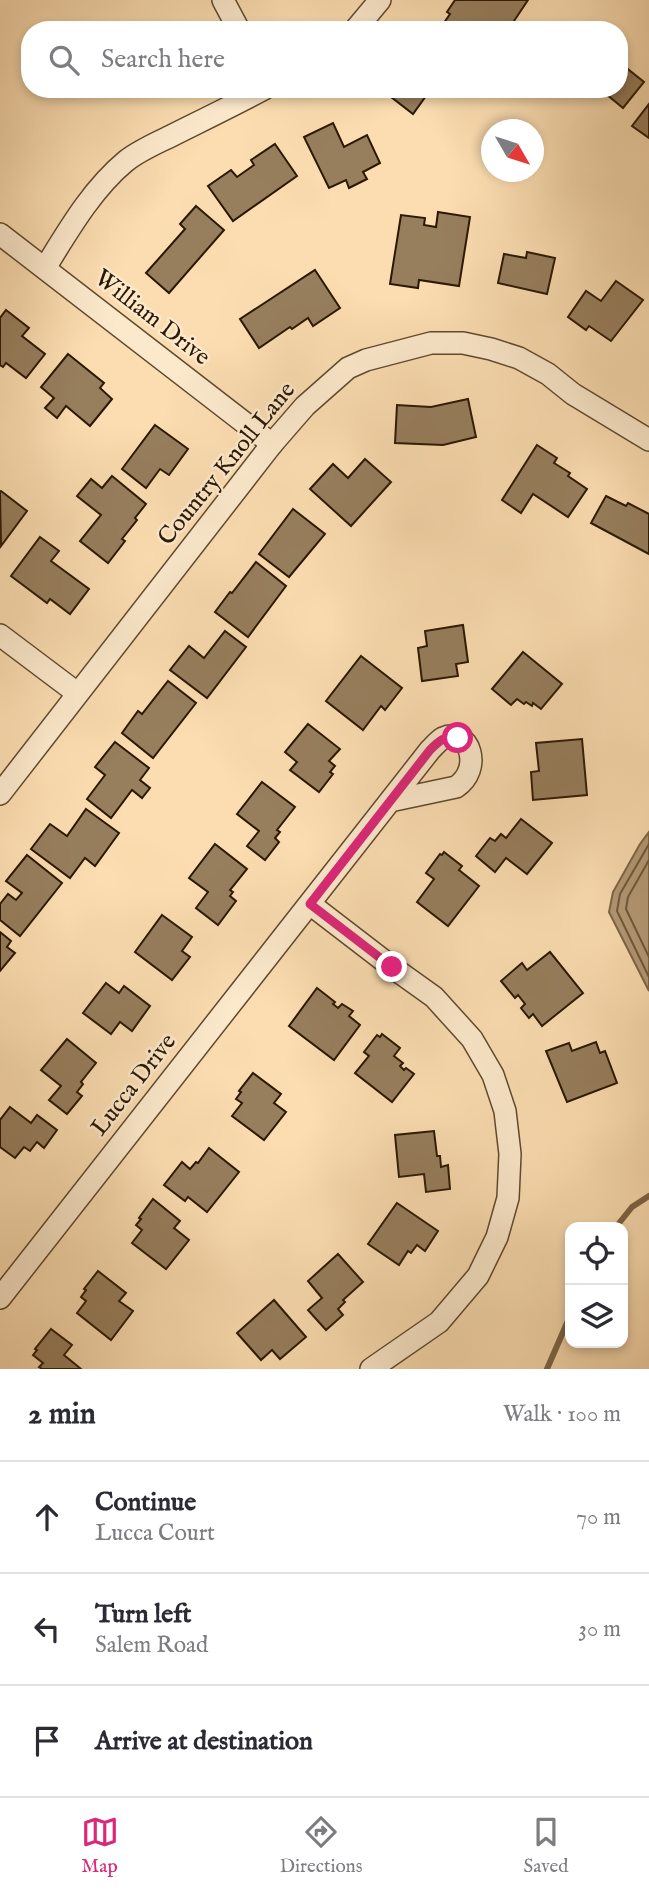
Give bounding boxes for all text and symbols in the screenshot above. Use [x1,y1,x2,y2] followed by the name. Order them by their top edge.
[21,21,628,98] search box
[45,41,83,79] icon: search
[101,43,225,76] text: Search here
[481,119,544,182] north arrow
[88,263,216,373] street label: William Drive
[151,376,303,552] street label: Country Knoll Lane
[442,722,473,753] route start
[376,951,407,982] route end
[84,1028,184,1142] street label: Lucca Drive
[565,1222,628,1348] map controls
[565,1222,628,1285] button: locate
[565,1285,628,1348] button: layers
[28,1396,96,1434] text: 2 min
[503,1400,621,1429] text: Walk · 100 m
[95,1486,196,1519] text: Continue
[28,1498,66,1536] icon: ahead
[576,1503,621,1532] text: 70 m
[95,1519,215,1548] text: Lucca Court
[95,1598,192,1631] text: Turn left
[28,1610,66,1648] icon: left
[578,1615,621,1644] text: 30 m
[95,1631,208,1660] text: Salem Road
[28,1722,66,1760] icon: arrive
[95,1725,313,1758] text: Arrive at destination
[81,1813,119,1879] tab: Map
[280,1813,362,1879] tab: Directions
[523,1813,568,1879] tab: Saved

